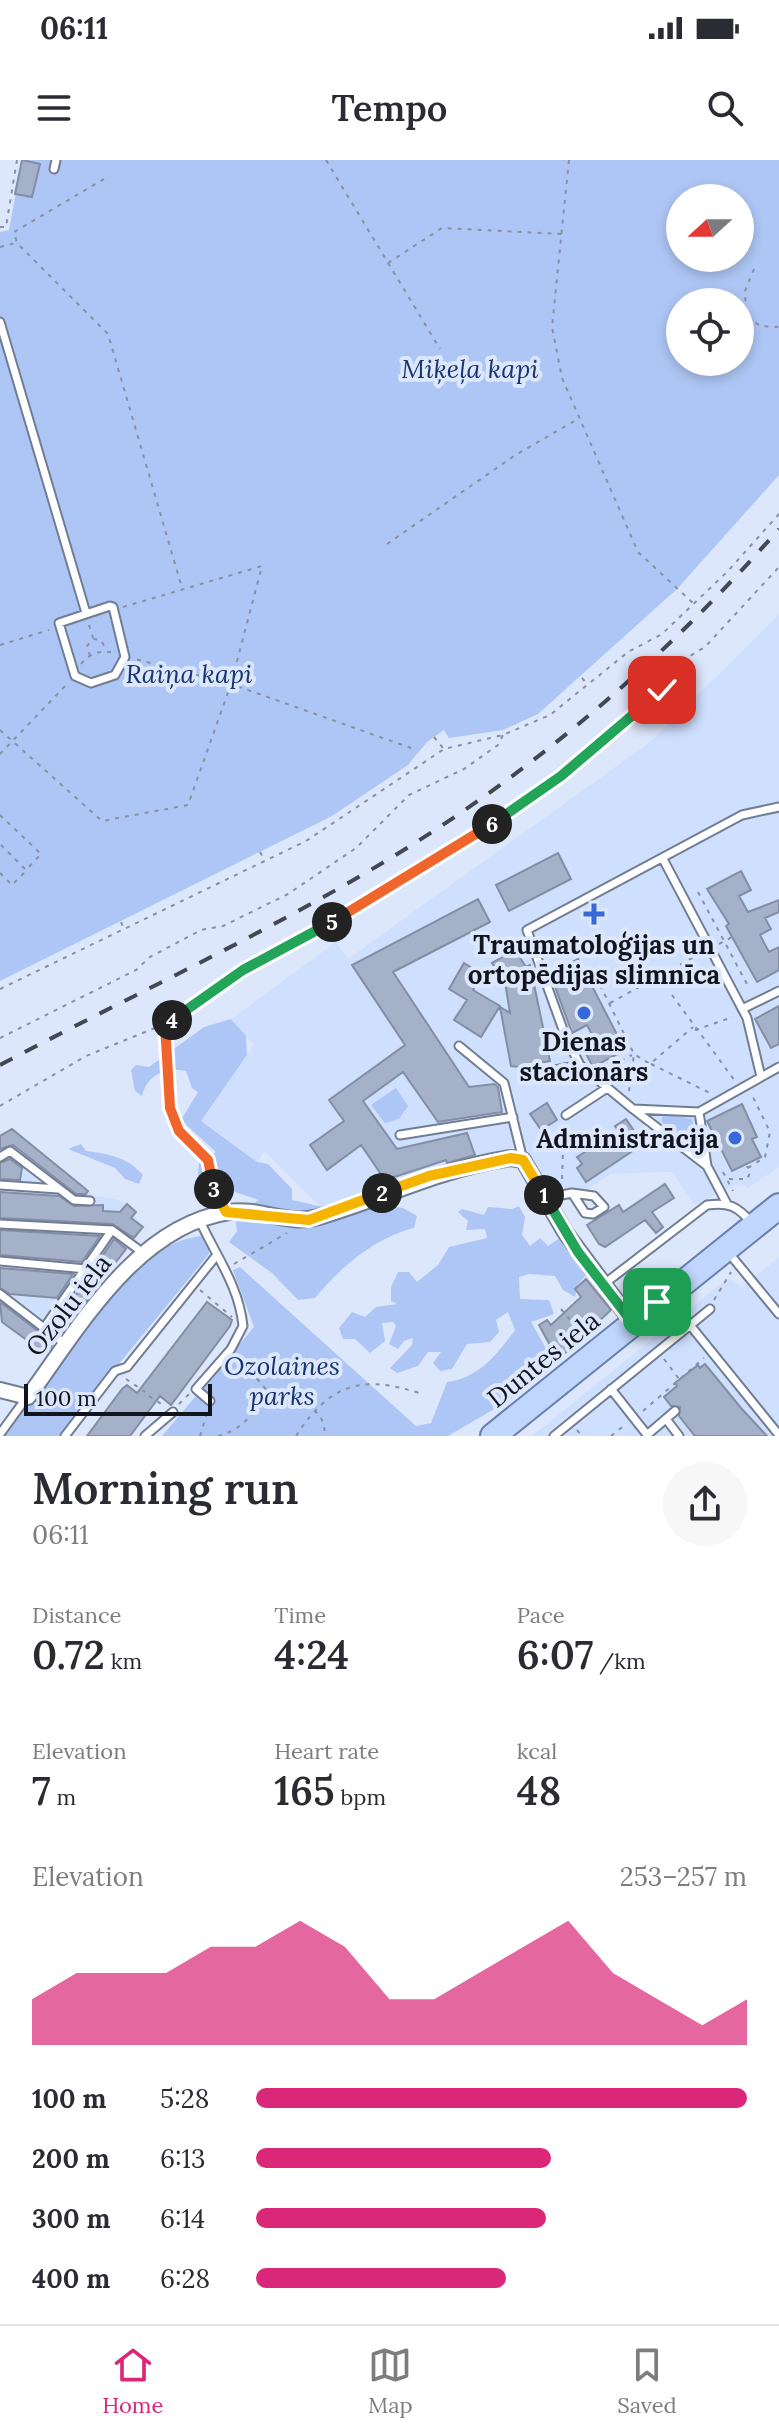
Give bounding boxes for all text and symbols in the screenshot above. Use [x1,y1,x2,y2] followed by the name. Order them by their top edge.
[40,9,108,47] text: 06:11
[332,85,447,131] text: Tempo
[32,86,76,130] icon: menu
[703,86,747,130] icon: search
[666,184,754,272] north arrow
[666,184,754,376] map controls
[666,288,754,376] button: locate
[401,352,539,385] park label: Miķeļa kapi
[628,656,696,724] pin
[125,657,253,690] park label: Raiņa kapi
[640,668,684,712] icon: check
[472,804,512,844] pin: 6
[486,810,498,838] text: 6
[312,902,352,942] pin: 5
[583,903,605,925] marker: Traumatoloģijas un ortopēdijas slimnīca
[326,908,338,936] text: 5
[468,928,721,991] place label: Traumatoloģijas un ortopēdijas slimnīca
[152,1000,192,1040] pin: 4
[575,1004,593,1022] marker: Dienas stacionārs
[166,1006,178,1034] text: 4
[520,1025,648,1088] place label: Dienas stacionārs
[536,1122,719,1155] place label: Administrācija
[726,1129,744,1147] marker: Administrācija
[194,1169,234,1209] pin: 3
[362,1173,402,1213] pin: 2
[208,1175,220,1203] text: 3
[524,1175,564,1215] pin: 1
[376,1179,388,1207] text: 2
[540,1181,548,1209] text: 1
[18,1247,118,1363] street label: Ozolu iela
[623,1268,691,1336] pin
[635,1280,679,1324] icon: arrive
[480,1304,606,1414] street label: Duntes iela
[224,1349,340,1412] park label: Ozolaines parks
[24,1380,212,1416] scale bar
[36,1384,97,1412] text: 100 m
[32,1460,299,1516] text: Morning run
[663,1462,747,1546] button: share
[32,1518,89,1551] text: 06:11
[32,1601,122,1629] text: Distance
[274,1601,326,1629] text: Time
[517,1601,565,1629] text: Pace
[32,1629,105,1680] text: 0.72
[274,1629,349,1680] text: 4:24
[517,1629,593,1680] text: 6:07
[105,1647,142,1675] text: km
[593,1647,646,1675] text: /km
[32,1737,127,1765] text: Elevation
[274,1737,379,1765] text: Heart rate
[517,1737,557,1765] text: kcal
[32,1765,51,1816] text: 7
[274,1765,335,1816] text: 165
[517,1765,561,1816] text: 48
[51,1783,76,1811] text: m
[335,1783,386,1811] text: bpm
[32,1860,144,1893] text: Elevation
[620,1860,747,1893] text: 253–257 m
[32,2082,106,2115] text: 100 m
[160,2082,209,2115] text: 5:28
[32,2142,110,2175] text: 200 m
[160,2142,205,2175] text: 6:13
[32,2202,110,2235] text: 300 m
[160,2202,205,2235] text: 6:14
[32,2262,110,2295] text: 400 m
[160,2262,210,2295] text: 6:28
[102,2343,163,2419] tab: Home
[368,2343,413,2419] tab: Map
[617,2343,677,2419] tab: Saved

